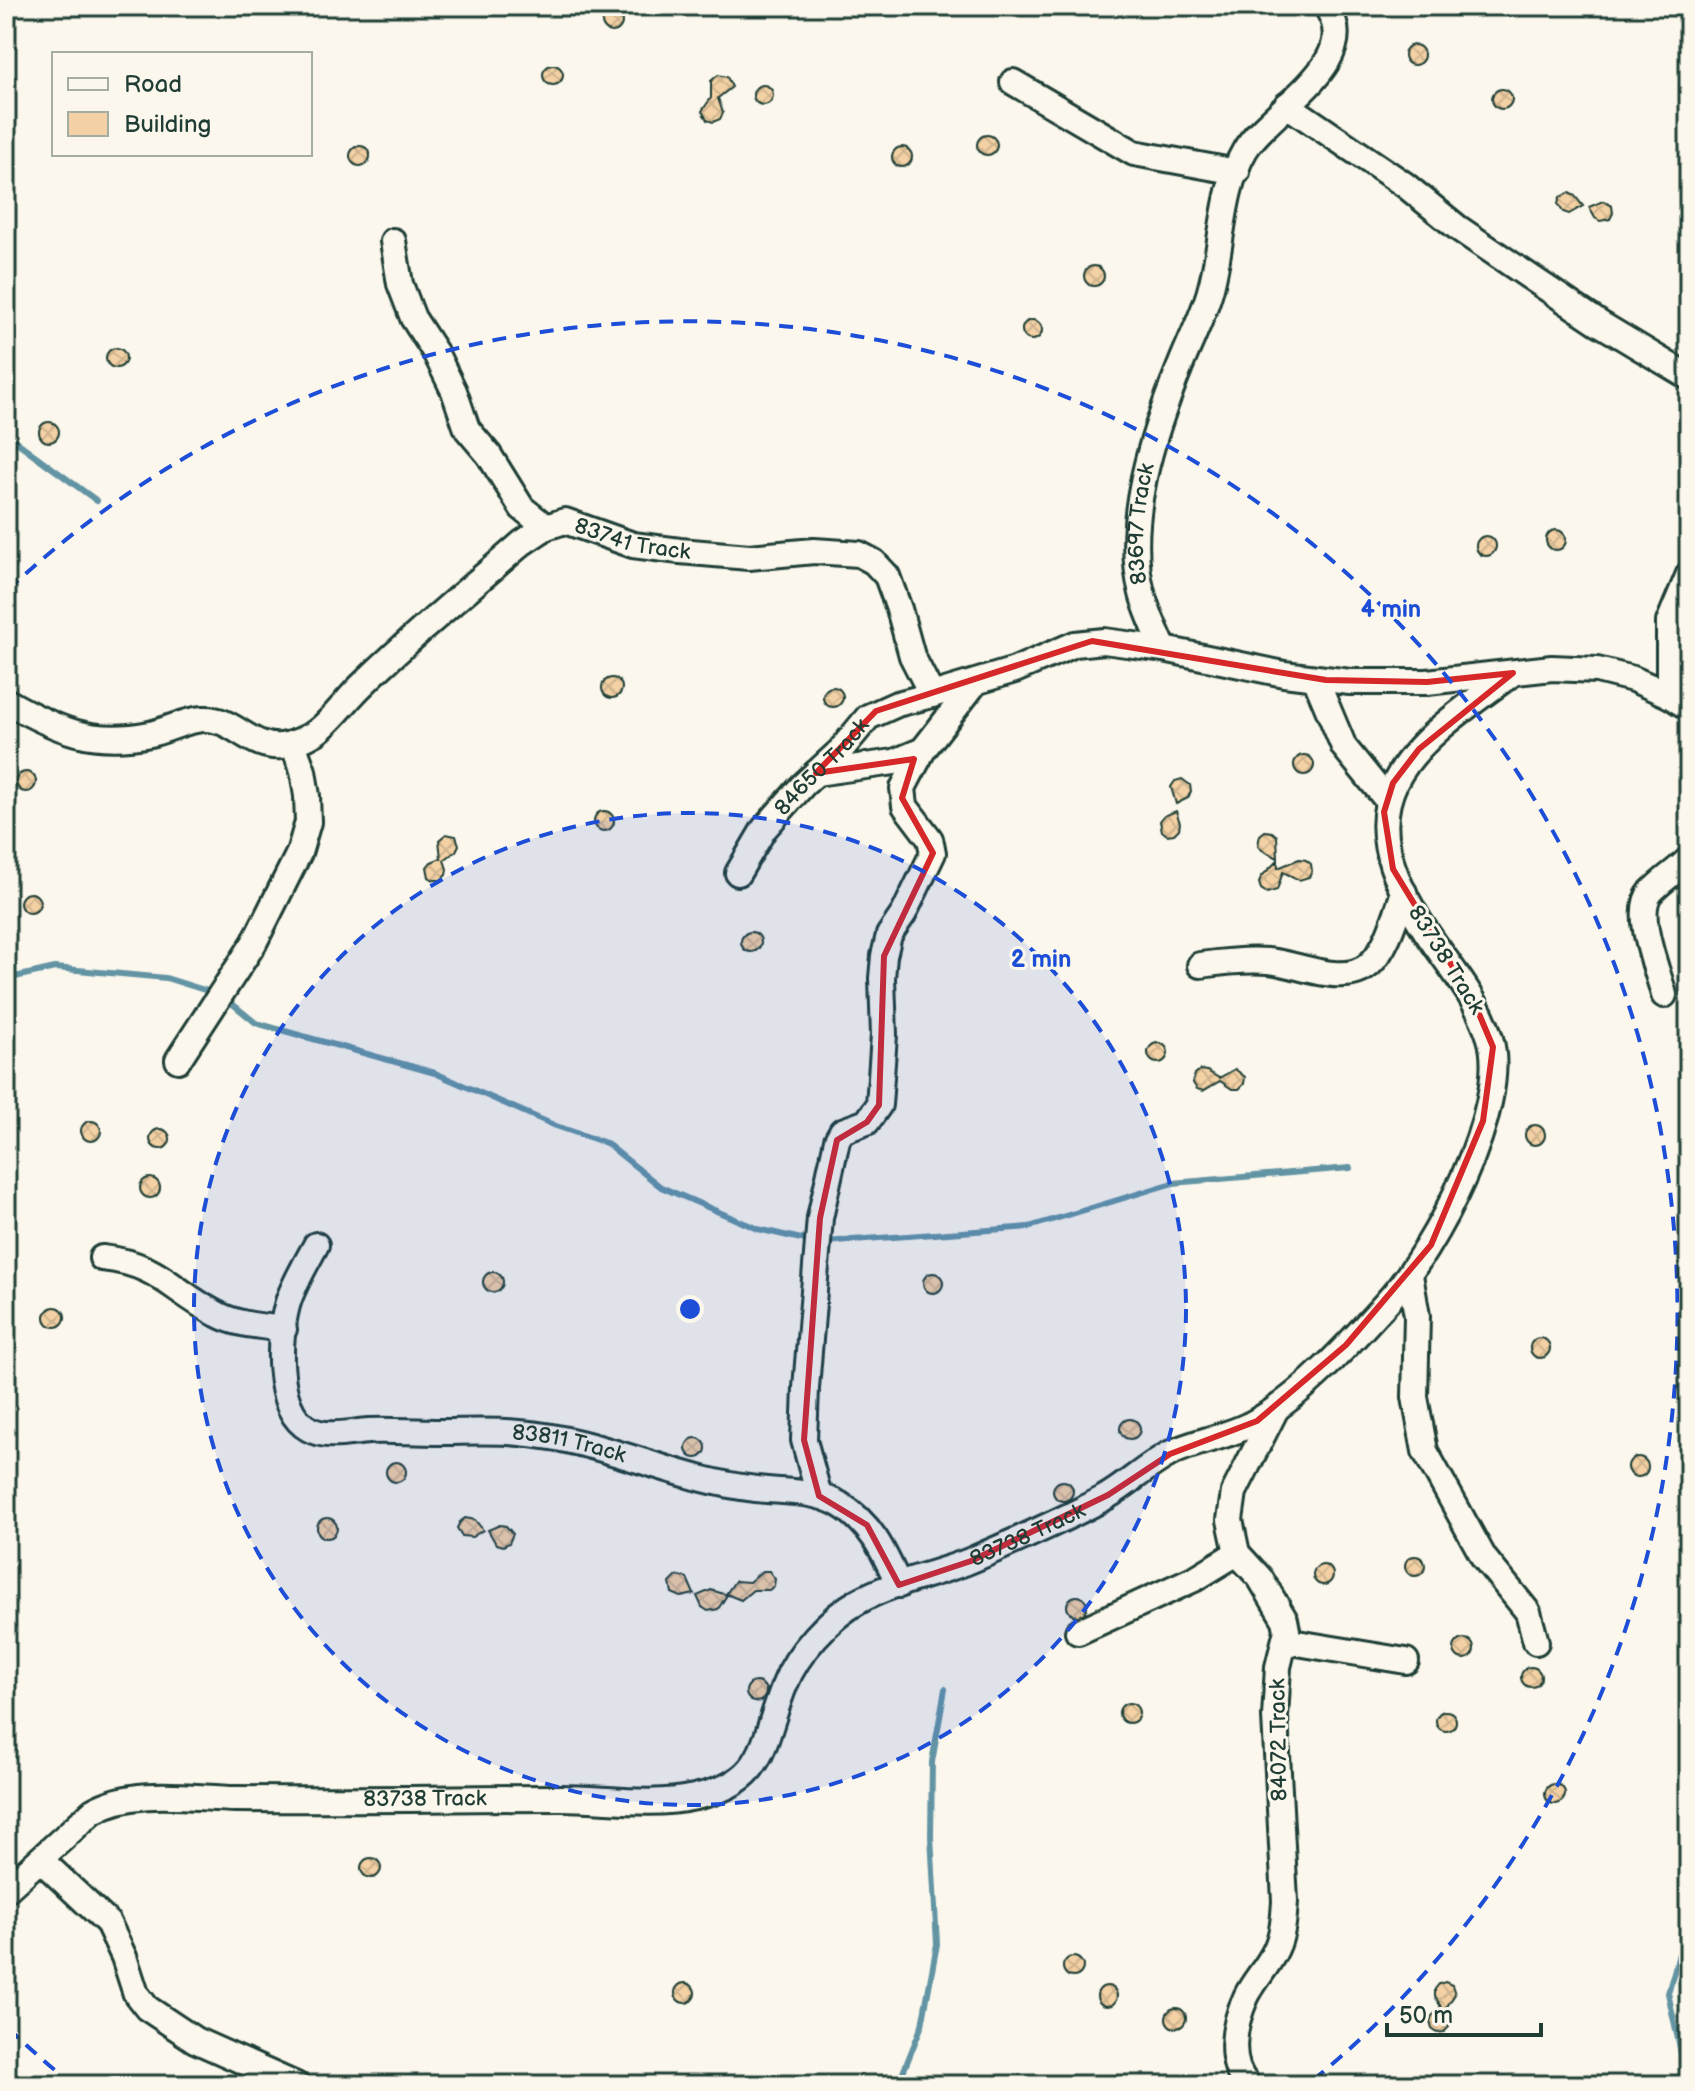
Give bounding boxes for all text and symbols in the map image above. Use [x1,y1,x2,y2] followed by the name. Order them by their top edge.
[52,52,312,156] legend
[124,70,182,99] text: Road
[124,110,211,139] text: Building
[1123,460,1160,587] street label: 83697 Track
[571,512,692,565] street label: 83741 Track
[1361,595,1421,624] text: 4 min
[769,713,875,821] street label: 84650 Track
[1402,901,1490,1020] street label: 83738 Track
[1011,945,1071,974] text: 2 min
[676,1295,704,1323] centre of rings
[511,1419,630,1469] street label: 83811 Track
[966,1497,1090,1573] street label: 83738 Track
[1264,1678,1294,1802] street label: 84072 Track
[363,1785,487,1813] street label: 83738 Track
[1387,1987,1541,2037] scale bar
[1399,2001,1453,2030] text: 50 m

